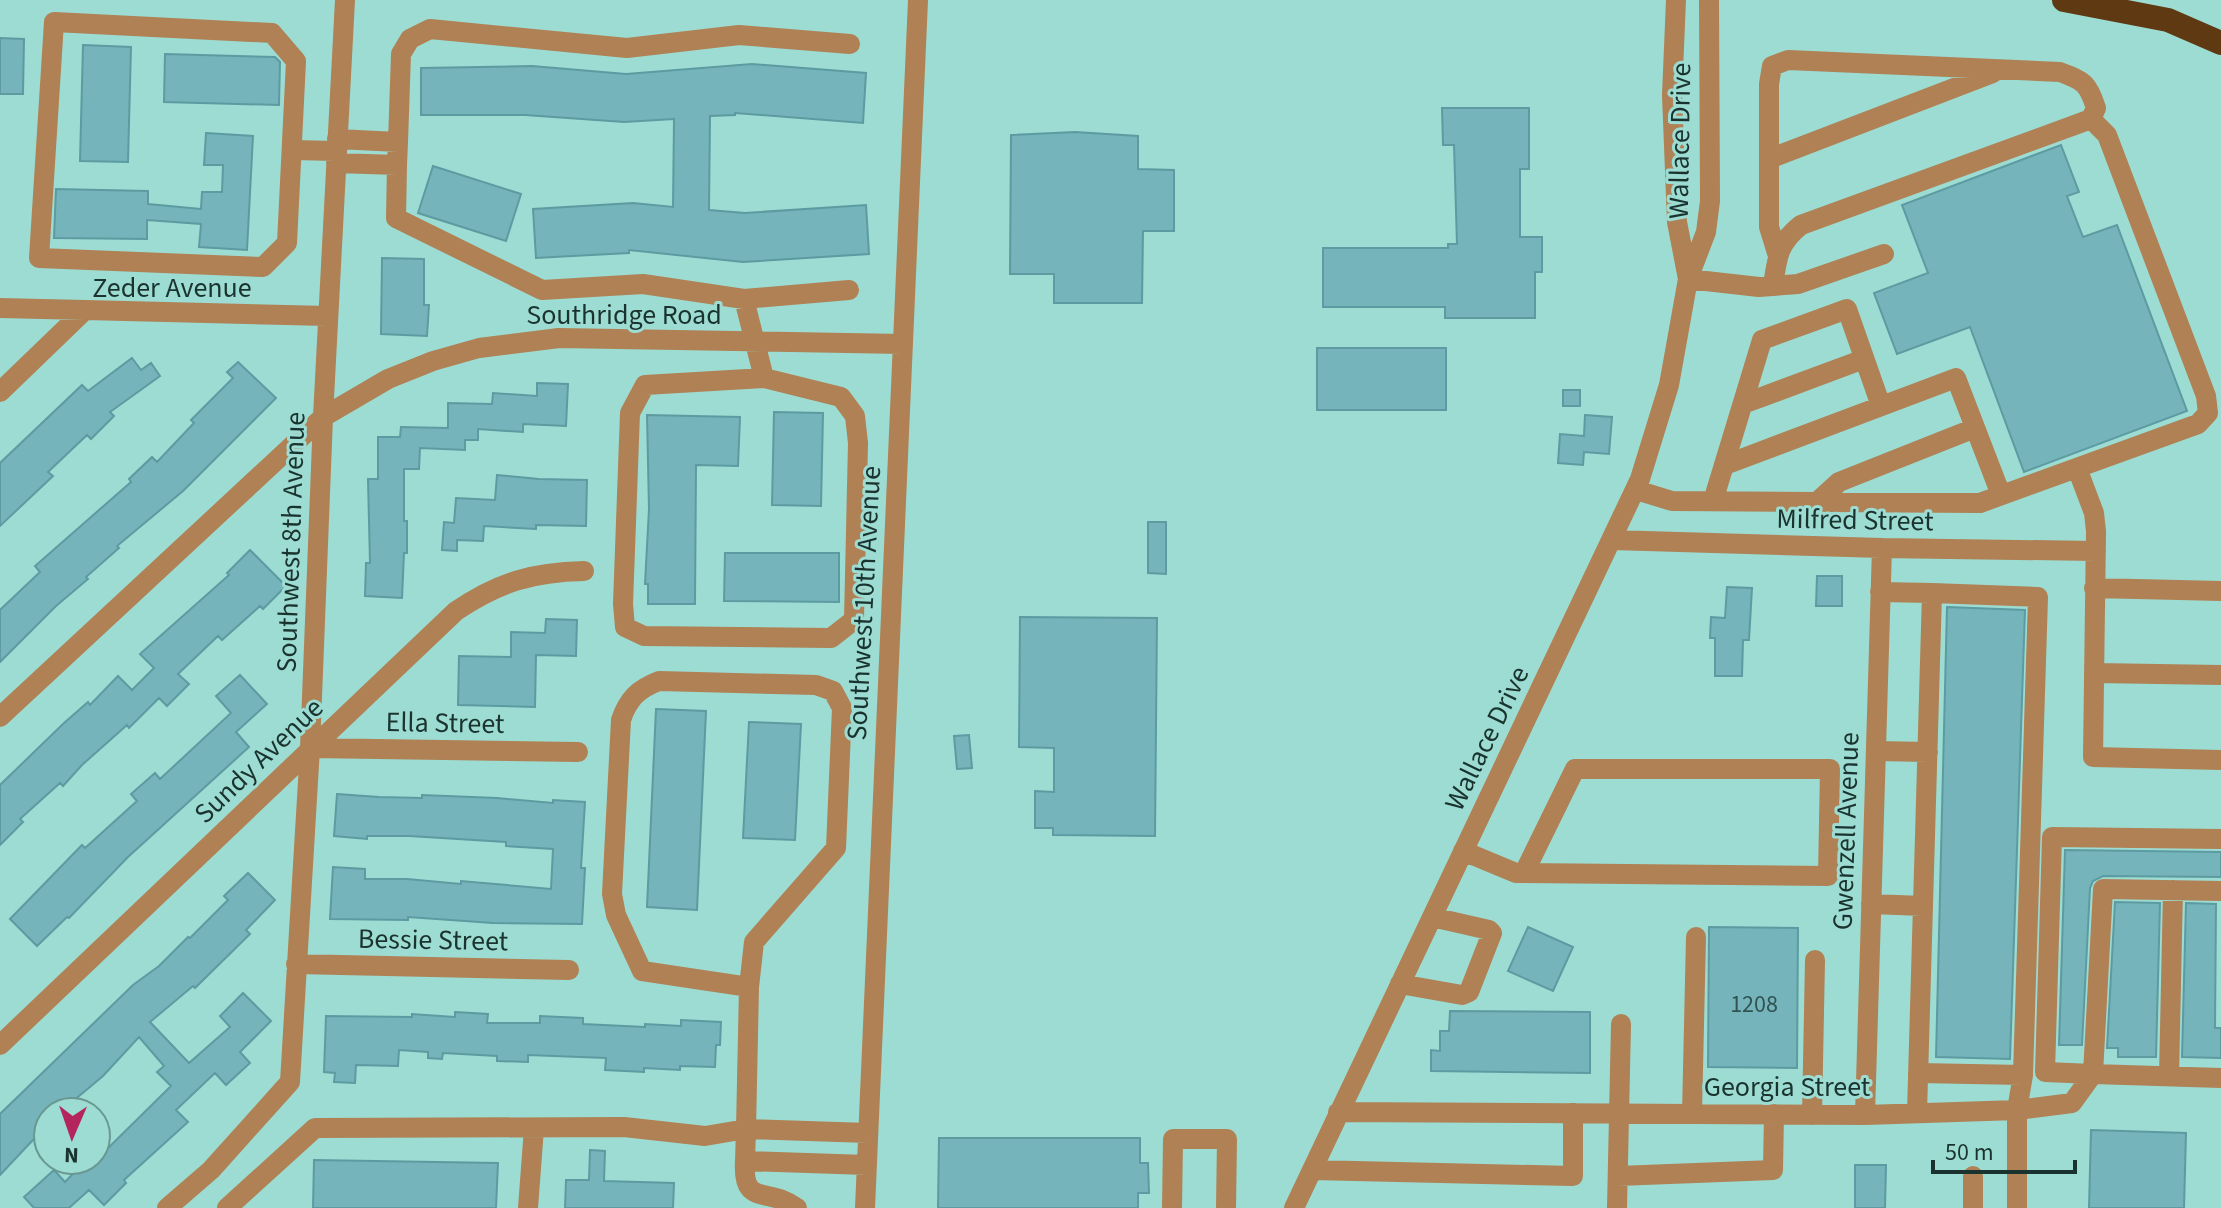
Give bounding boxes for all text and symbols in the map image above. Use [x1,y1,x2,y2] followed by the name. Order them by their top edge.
[1659,62,1701,220] street label: Wallace Drive
[92,268,252,308] street label: Zeder Avenue
[526,295,722,335] street label: Southridge Road
[266,411,316,673] street label: Southwest 8th Avenue
[837,465,891,741] street label: Southwest 10th Avenue
[1776,499,1934,541] street label: Milfred Street
[1435,659,1539,817] street label: Wallace Drive
[185,689,332,833] street label: Sundy Avenue
[385,702,505,744] street label: Ella Street
[1823,731,1869,931] street label: Gwenzell Avenue
[357,919,509,961] street label: Bessie Street
[1730,987,1778,1022] house number: 1208
[1704,1067,1871,1107] street label: Georgia Street
[32,1096,112,1176] north arrow
[1933,1124,2075,1174] scale bar
[1945,1135,1994,1170] text: 50 m
[63,1139,79,1171] text: N

